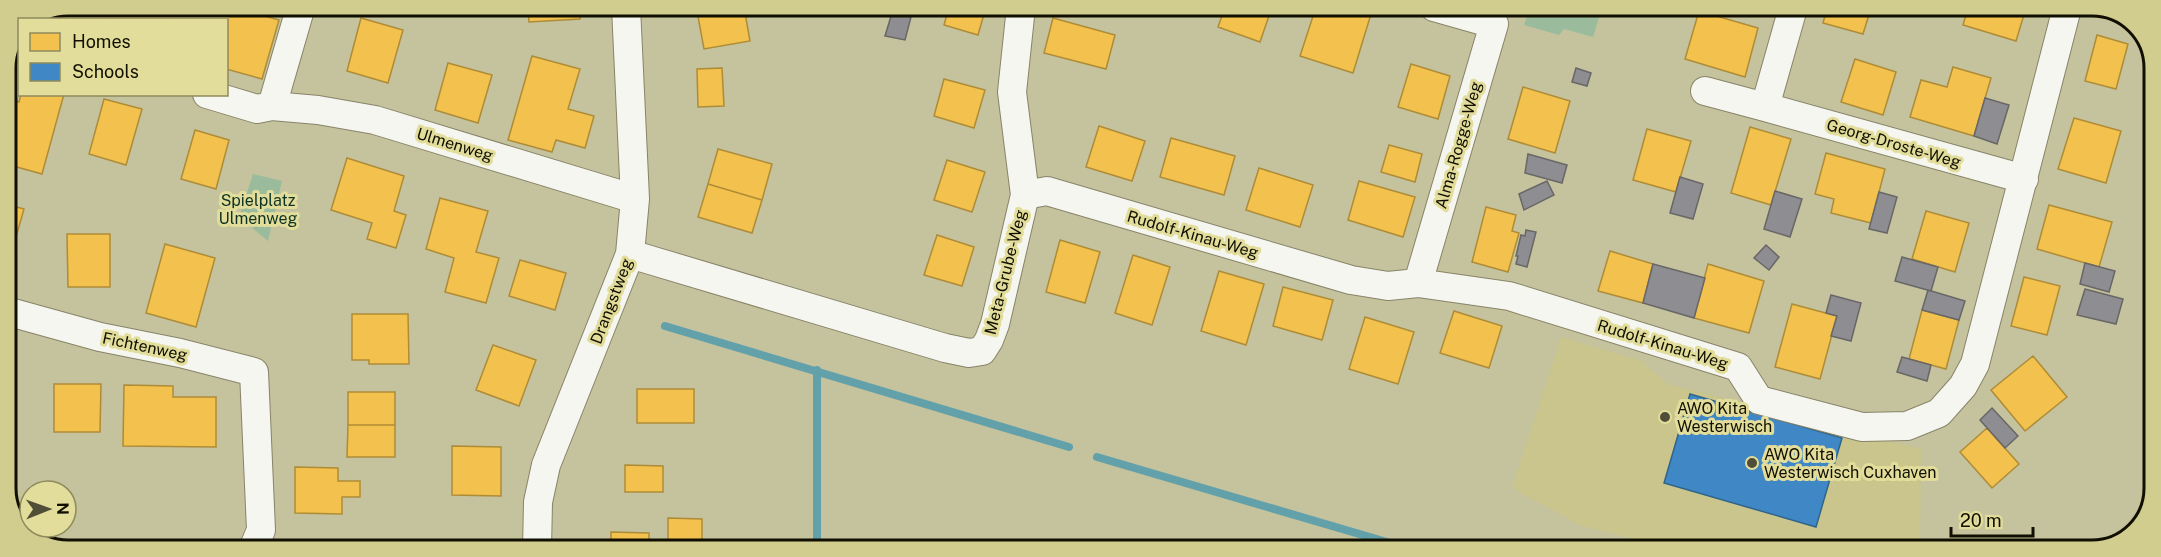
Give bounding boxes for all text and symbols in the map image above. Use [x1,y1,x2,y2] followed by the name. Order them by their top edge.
[18,18,228,96] legend
[72,31,131,52] text: Homes
[72,61,139,82] text: Schools
[1431,79,1486,211] street label: Alma-Rogge-Weg
[1825,115,1963,172] street label: Georg-Droste-Weg
[414,124,496,165] street label: Ulmenweg
[218,191,298,228] park label: Spielplatz Ulmenweg
[1125,207,1261,262] street label: Rudolf-Kinau-Weg
[981,208,1030,337] street label: Meta-Grube-Weg
[586,256,637,347] street label: Drangstweg
[1595,316,1731,373] street label: Rudolf-Kinau-Weg
[101,328,189,365] street label: Fichtenweg
[1677,399,1772,436] place label: AWO Kita Westerwisch
[1658,410,1672,424] marker: AWO Kita Westerwisch
[1764,445,1937,482] place label: AWO Kita Westerwisch Cuxhaven
[1745,456,1759,470] marker: AWO Kita Westerwisch Cuxhaven
[18,479,78,539] north arrow
[1951,500,2034,538] scale bar
[53,502,72,515] text: N
[1960,510,2002,531] text: 20 m

